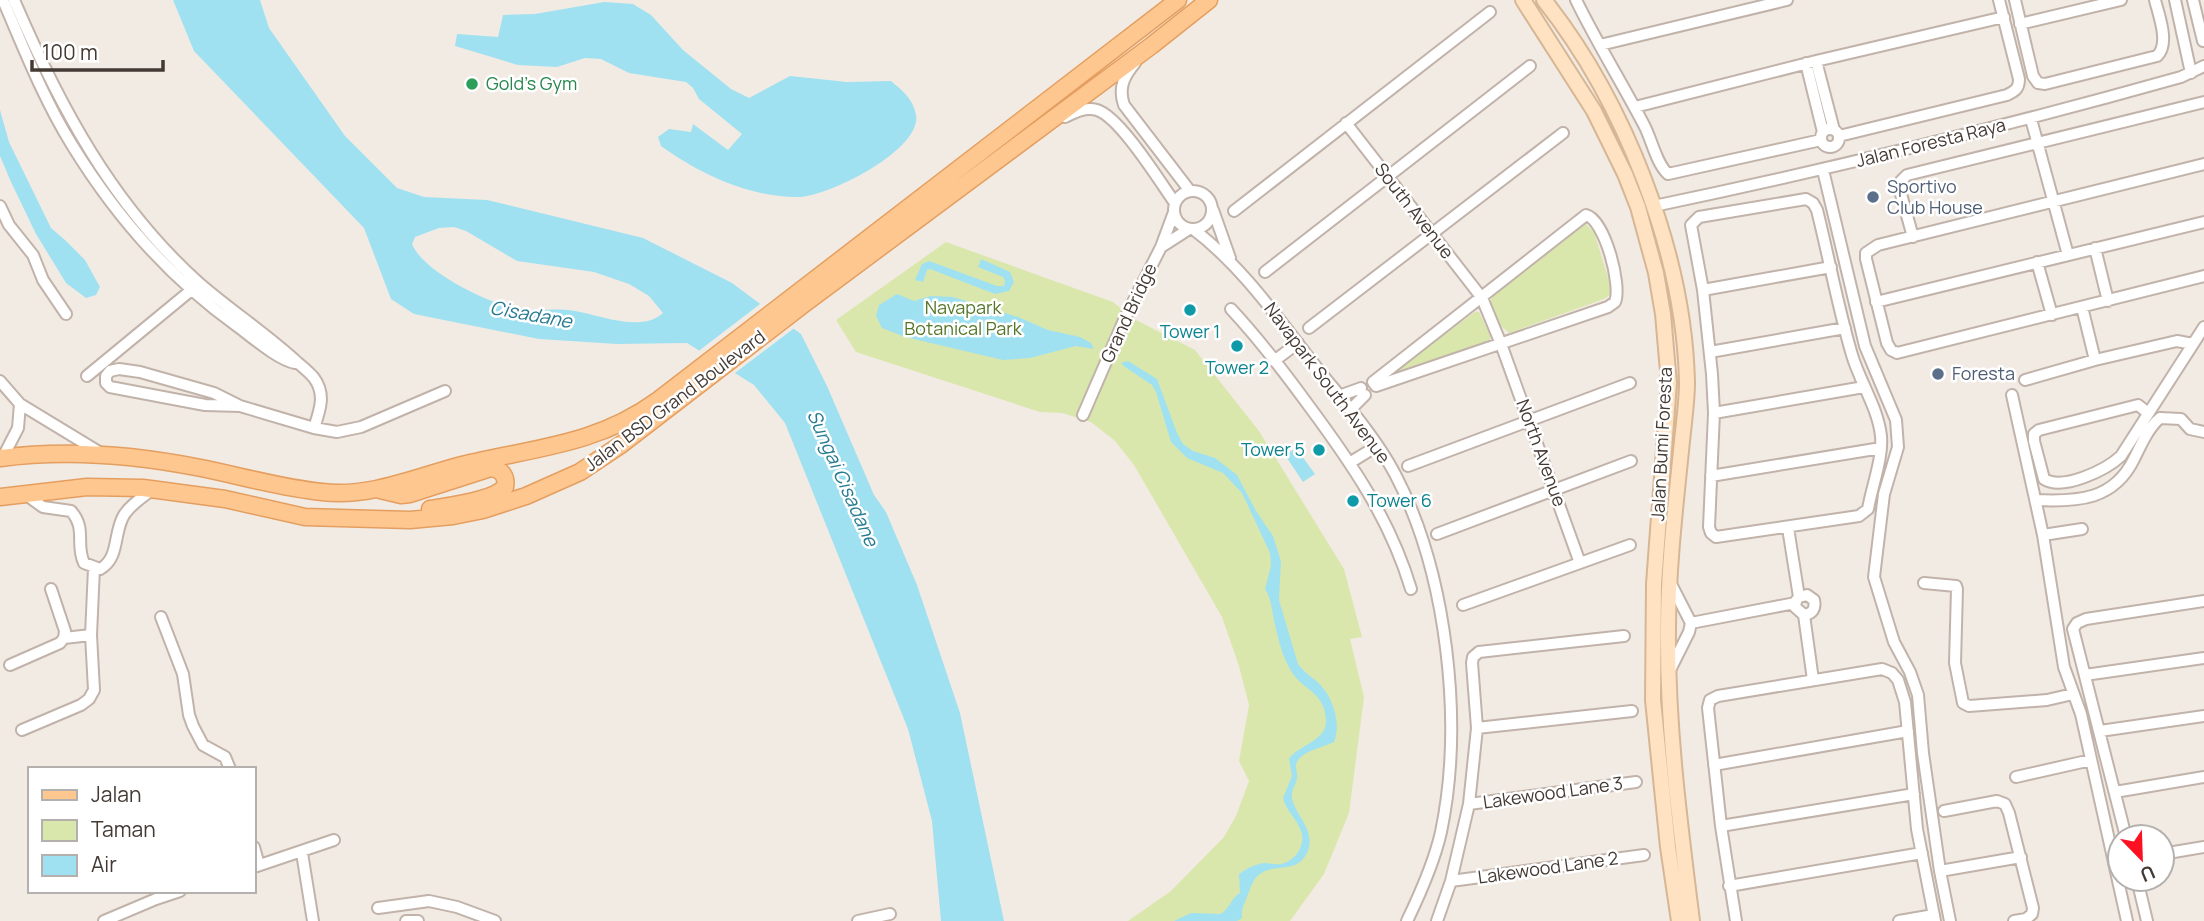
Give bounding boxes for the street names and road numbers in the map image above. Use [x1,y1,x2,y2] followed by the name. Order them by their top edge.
[1853,112,2008,172] street label: Jalan Foresta Raya
[1370,157,1460,263] street label: South Avenue
[1095,259,1162,366] street label: Grand Bridge
[1259,297,1396,468] street label: Navapark South Avenue
[579,324,770,476] street label: Jalan BSD Grand Boulevard
[1645,366,1677,522] street label: Jalan Bumi Foresta
[1511,396,1572,510] street label: North Avenue
[1481,770,1624,814] street label: Lakewood Lane 3
[1476,845,1620,889] street label: Lakewood Lane 2

